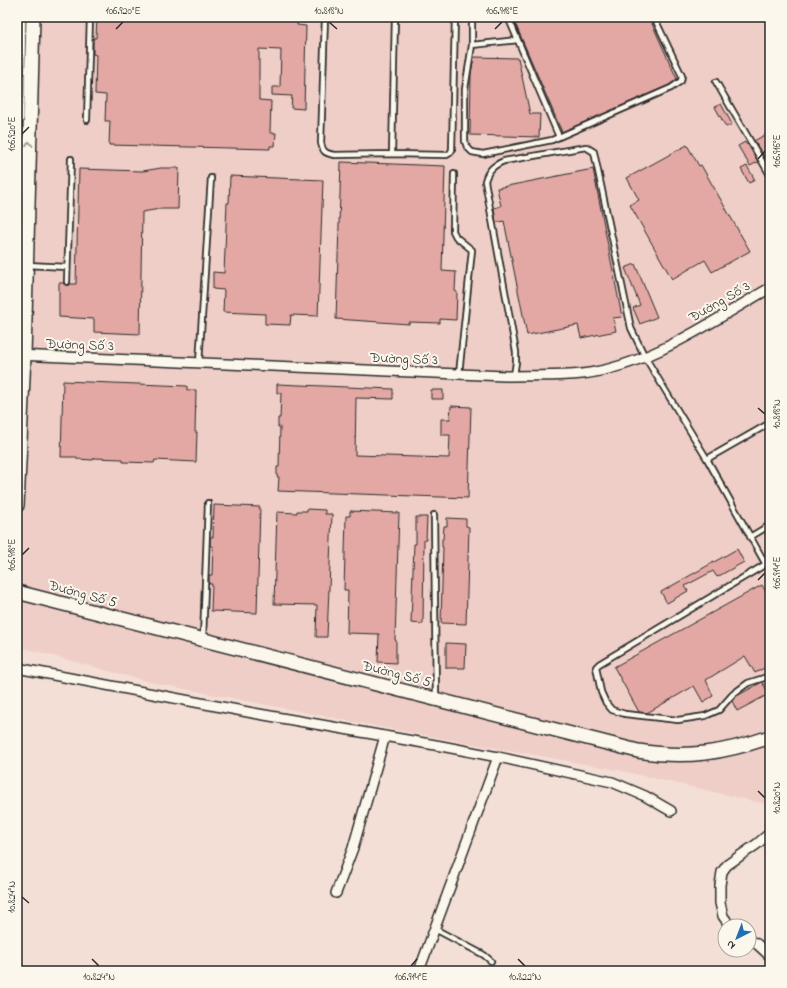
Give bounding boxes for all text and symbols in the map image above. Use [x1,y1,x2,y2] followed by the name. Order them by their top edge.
[106,4,140,19] text: 106.920°E
[314,4,344,19] text: 10.818°N
[486,4,518,19] text: 106.918°E
[5,117,20,151] text: 106.920°E
[770,134,785,168] text: 106.916°E
[25,141,34,147] one-way arrow
[684,276,755,330] street label: Đường Số 3
[45,334,114,358] street label: Đường Số 3
[369,348,438,372] street label: Đường Số 3
[770,399,785,429] text: 10.818°N
[5,539,20,571] text: 106.918°E
[770,557,785,590] text: 106.914°E
[45,575,119,615] street label: Đường Số 5
[359,656,433,694] street label: Đường Số 5
[770,782,785,814] text: 10.820°N
[5,881,20,913] text: 10.824°N
[717,918,757,958] north arrow
[723,936,739,953] text: N
[83,970,115,985] text: 10.824°N
[395,970,428,985] text: 106.914°E
[509,970,542,985] text: 10.822°N

